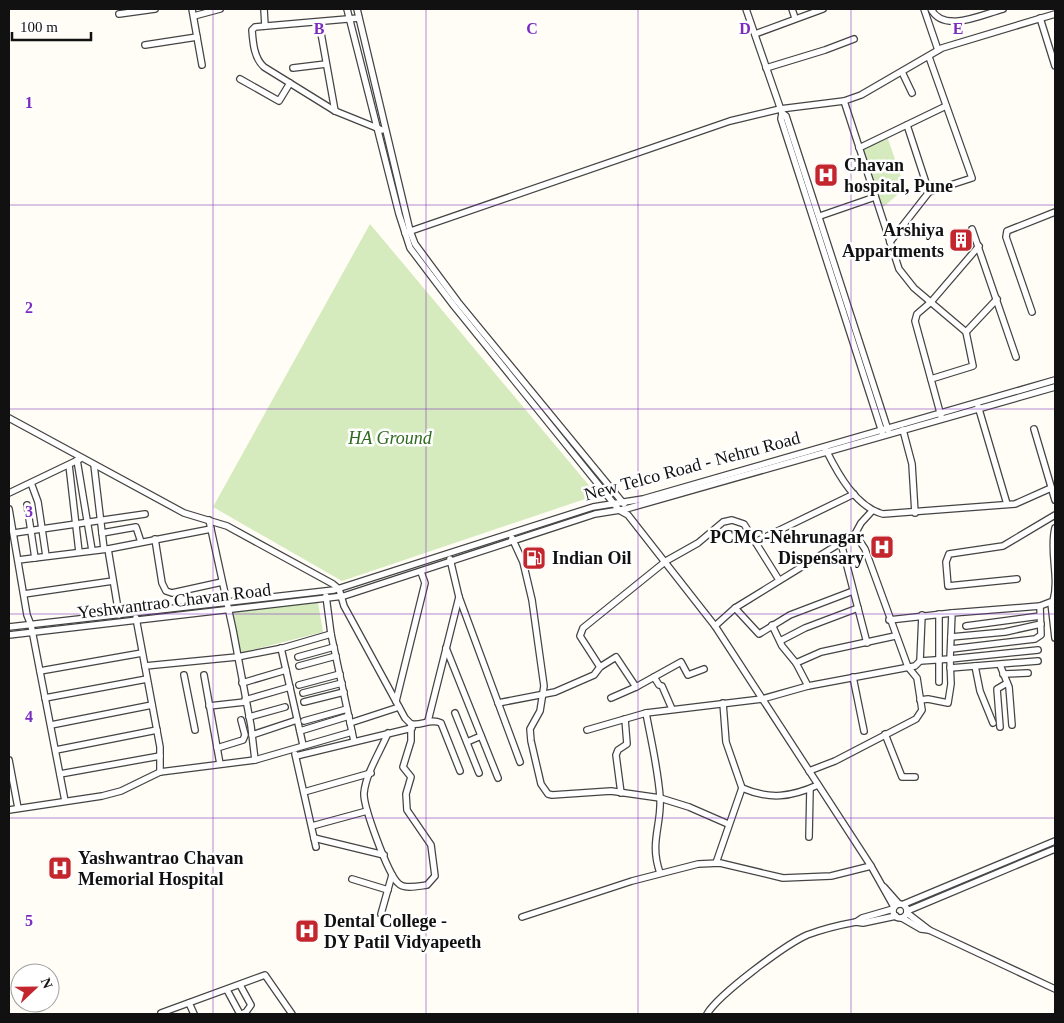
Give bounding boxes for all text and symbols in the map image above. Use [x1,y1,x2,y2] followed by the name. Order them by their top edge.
[12,10,91,42] scale bar
[20,19,58,35] text: 100 m
[314,20,325,37] text: B
[526,20,538,37] text: C
[739,20,751,37] text: D
[953,20,963,37] text: E
[25,94,33,111] text: 1
[844,155,953,196] place label: Chavan hospital, Pune
[813,162,839,188] hospital icon: Chavan hospital, Pune
[842,220,944,261] place label: Arshiya Appartments
[948,227,974,253] building icon: Arshiya Appartments
[25,299,33,316] text: 2
[347,428,433,448] park label: HA Ground
[582,428,802,504] street label: New Telco Road - Nehru Road
[25,503,33,520] text: 3
[710,527,864,568] place label: PCMC-Nehrunagar Dispensary
[869,534,895,560] hospital icon: PCMC-Nehrunagar Dispensary
[521,545,547,571] fuel station icon: Indian Oil
[552,548,632,568] place label: Indian Oil
[76,579,272,623] street label: Yeshwantrao Chavan Road
[25,708,33,725] text: 4
[78,848,244,889] place label: Yashwantrao Chavan Memorial Hospital
[47,855,73,881] hospital icon: Yashwantrao Chavan Memorial Hospital
[324,911,481,952] place label: Dental College - DY Patil Vidyapeeth
[25,912,33,929] text: 5
[294,918,320,944] hospital icon: Dental College - DY Patil Vidyapeeth
[10,963,60,1013] north arrow
[38,976,55,991] text: N

